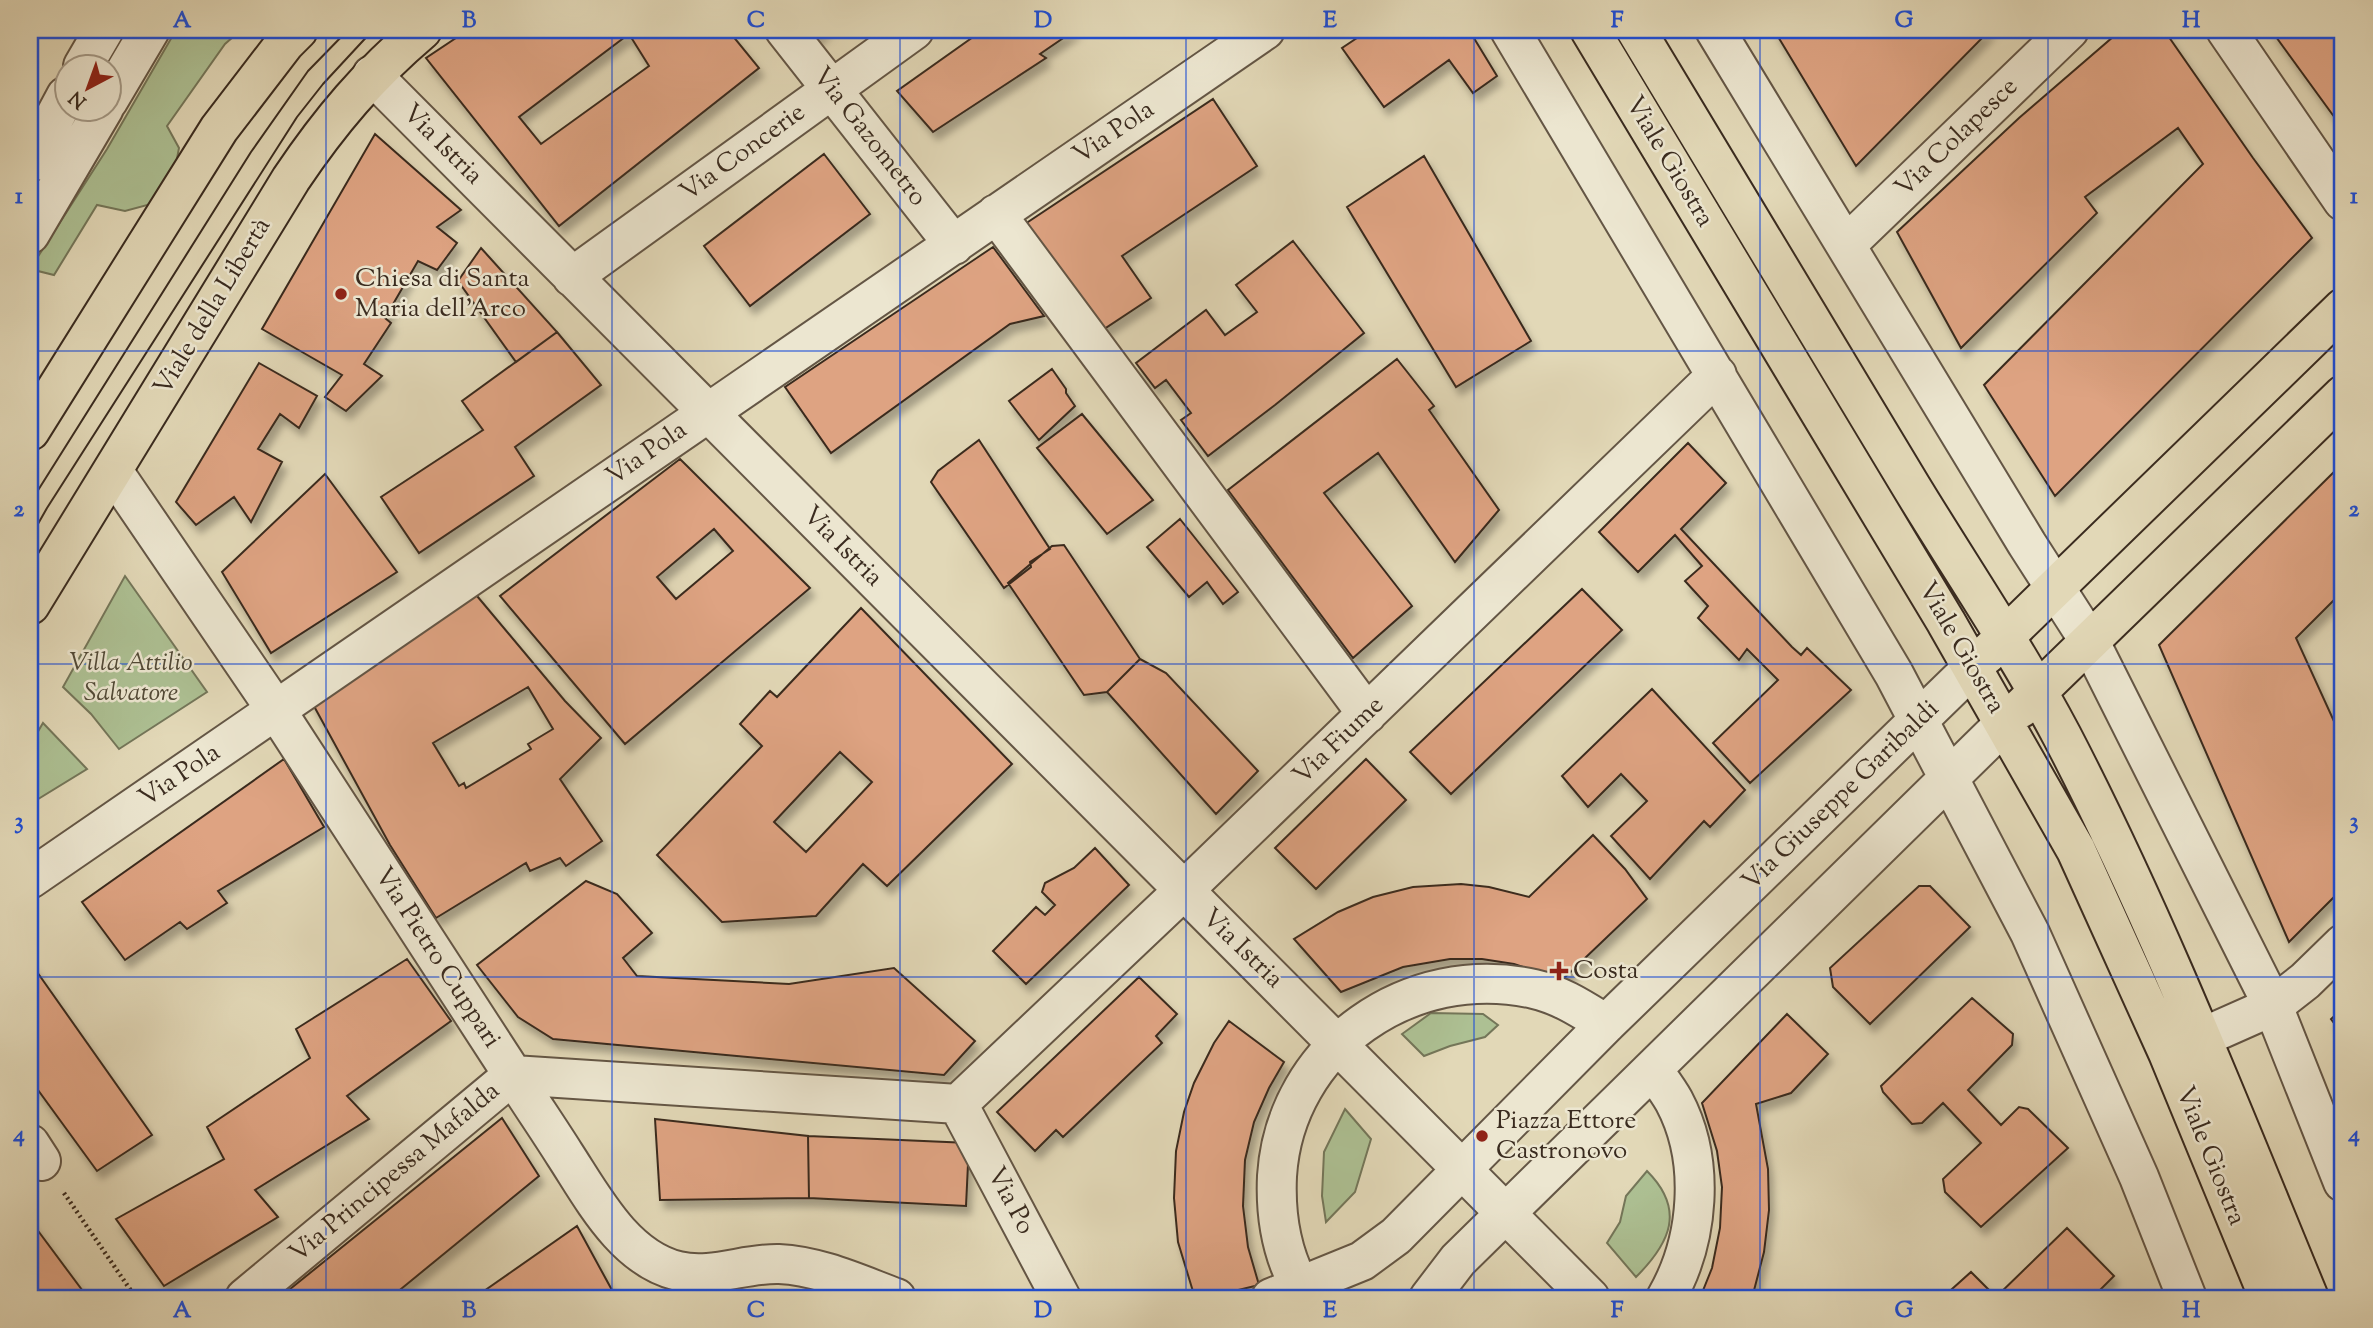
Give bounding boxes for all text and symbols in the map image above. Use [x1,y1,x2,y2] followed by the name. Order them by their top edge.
[173,5,192,38] text: A
[462,5,477,38] text: B
[747,5,765,38] text: C
[1034,5,1052,38] text: D
[1323,5,1337,38] text: E
[1611,5,1624,38] text: F
[1895,5,1914,38] text: G
[2182,5,2201,38] text: H
[52,52,122,122] north arrow
[803,60,935,214] street label: Via Gazometro
[1887,70,2027,206] street label: Via Colapesce
[64,84,93,114] text: N
[1615,89,1723,235] street label: Viale Giostra
[1066,92,1162,174] street label: Via Pola
[673,95,813,211] street label: Via Concerie
[393,96,491,194] street label: Via Istria
[15,181,23,214] text: 1
[2350,181,2358,214] text: 1
[145,211,281,403] street label: Viale della Libertà
[355,261,529,328] place label: Chiesa di Santa Maria dell'Arco
[333,286,349,302] marker: Chiesa di Santa Maria dell'Arco
[599,413,695,495] street label: Via Pola
[14,494,25,527] text: 2
[2349,494,2360,527] text: 2
[793,498,891,596] street label: Via Istria
[1908,575,2014,721] street label: Viale Giostra
[69,645,193,712] park label: Villa Attilio Salvatore
[1285,688,1393,794] street label: Via Fiume
[1734,692,1948,900] street label: Via Giuseppe Garibaldi
[132,735,228,817] street label: Via Pola
[14,806,24,839] text: 3
[2349,806,2359,839] text: 3
[365,860,509,1056] street label: Via Pietro Cuppari
[1193,901,1291,997] street label: Via Istria
[1573,953,1639,990] place label: Costa
[1551,963,1567,979] marker: Costa
[282,1074,508,1272] street label: Via Principessa Mafalda
[2165,1081,2255,1231] street label: Viale Giostra
[1496,1103,1636,1170] place label: Piazza Ettore Castronovo
[12,1119,25,1152] text: 4
[2347,1119,2360,1152] text: 4
[1474,1128,1490,1144] marker: Piazza Ettore Castronovo
[977,1160,1043,1242] street label: Via Po
[173,1295,192,1328] text: A
[462,1295,477,1328] text: B
[747,1295,765,1328] text: C
[1034,1295,1052,1328] text: D
[1323,1295,1337,1328] text: E
[1611,1295,1624,1328] text: F
[1895,1295,1914,1328] text: G
[2182,1295,2201,1328] text: H

